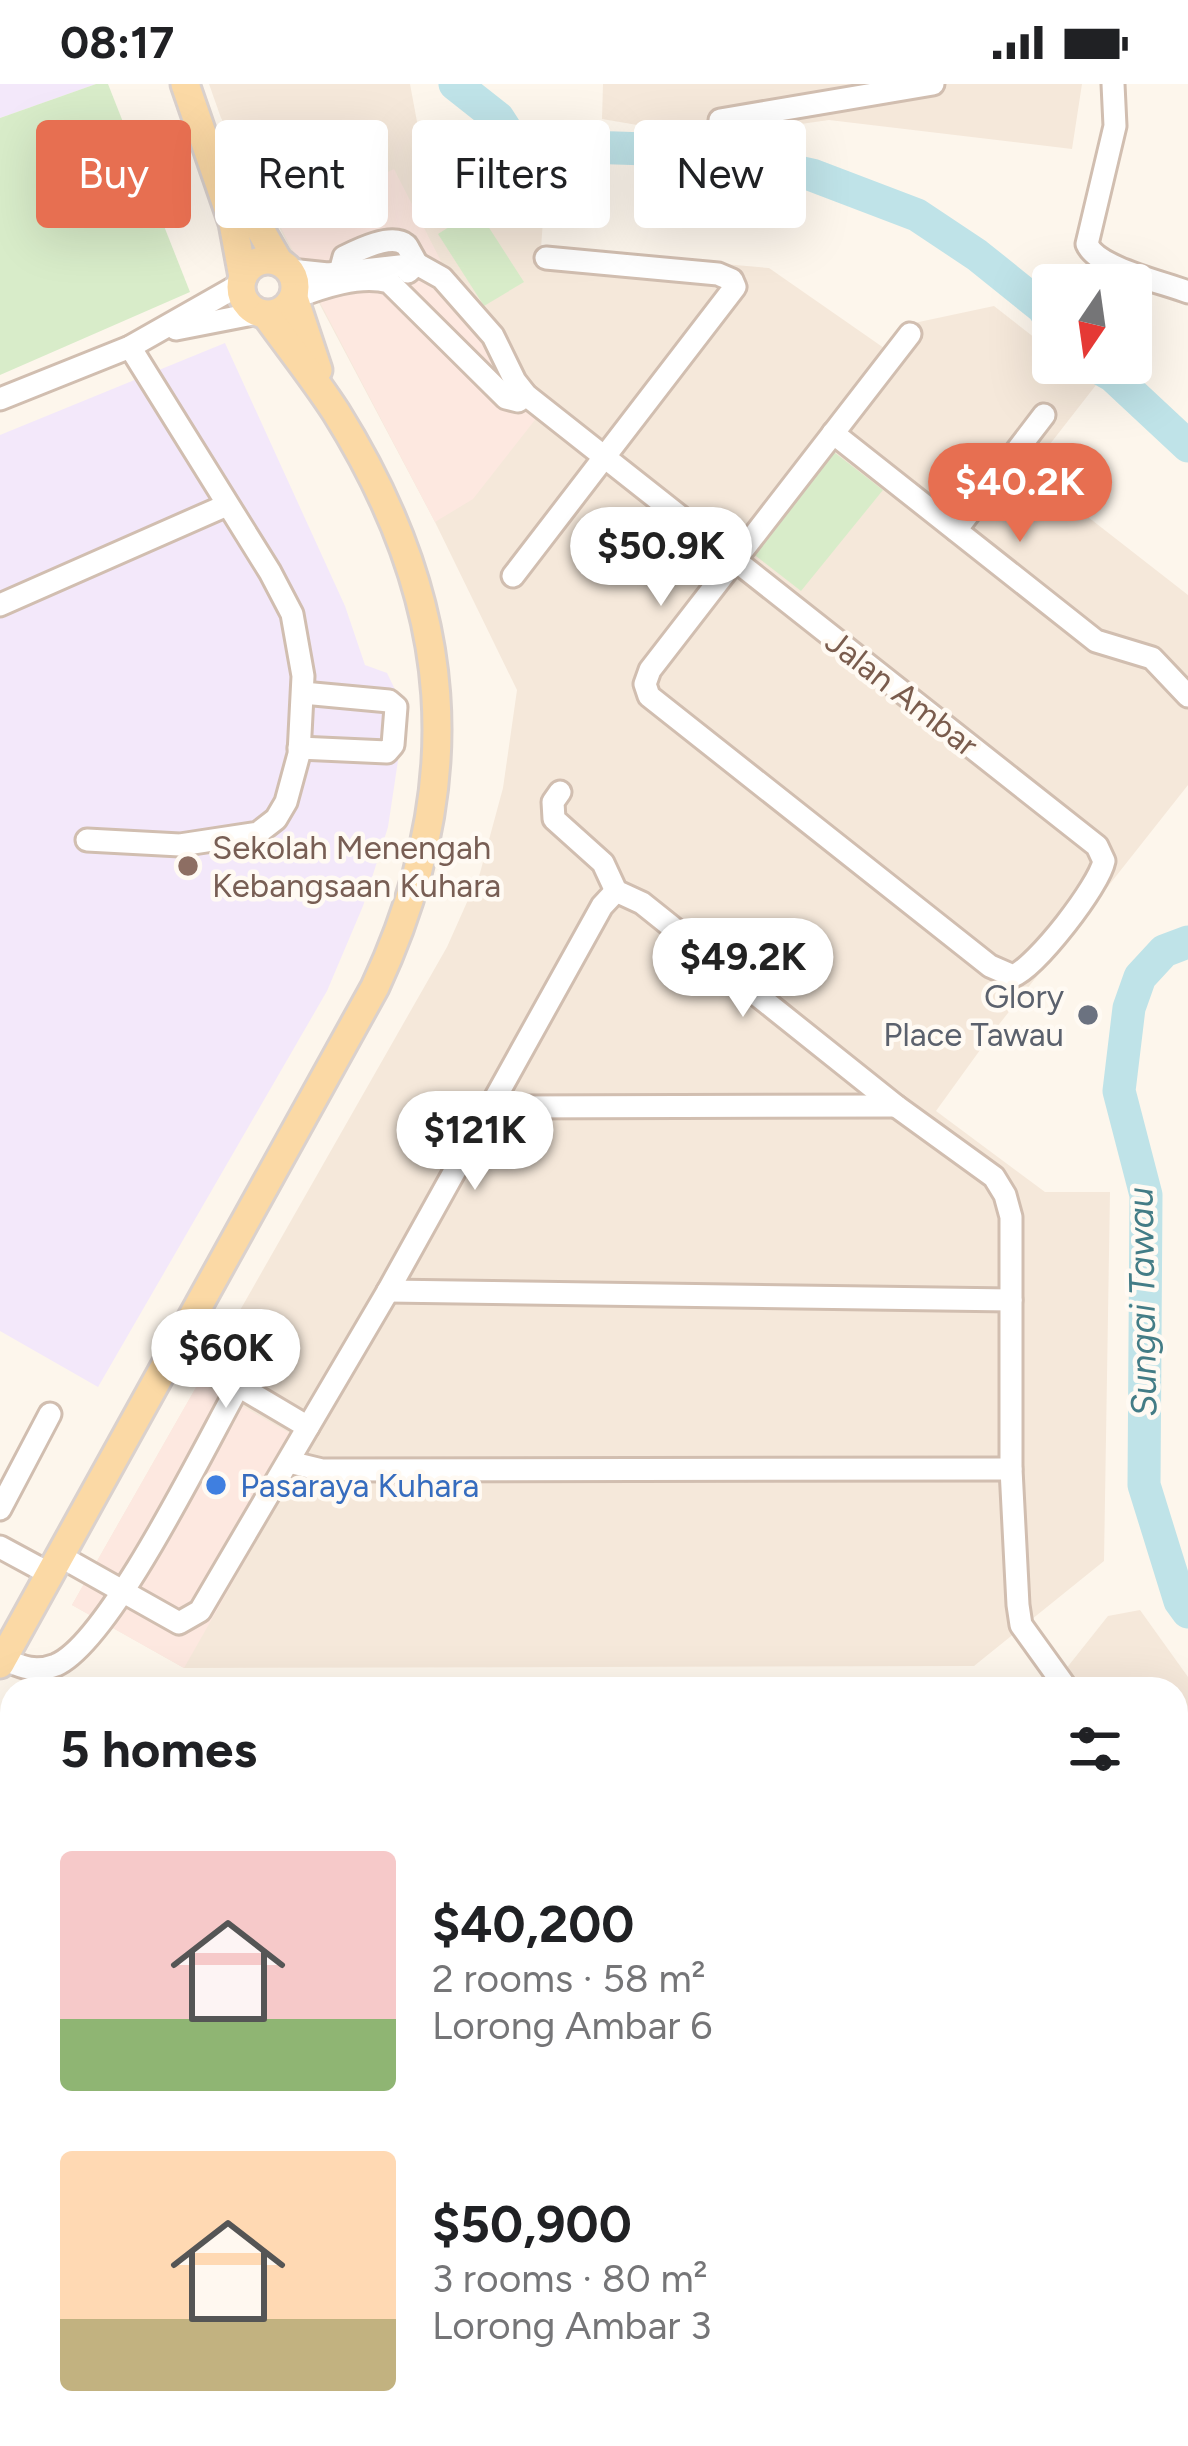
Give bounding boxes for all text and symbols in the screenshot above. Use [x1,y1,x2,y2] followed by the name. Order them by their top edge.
[60,15,174,69] text: 08:17
[36,120,191,228] chip: Buy
[215,120,388,228] chip: Rent
[412,120,610,228] chip: Filters
[634,120,806,228] chip: New
[1032,264,1152,384] north arrow
[1032,264,1152,384] map controls
[922,443,1118,545] pin: $40.2K
[955,458,1085,505] text: $40.2K
[563,507,759,609] pin: $50.9K
[597,522,725,569] text: $50.9K
[818,622,986,764] street label: Jalan Ambar
[212,828,501,905] place label: Sekolah Menengah Kebangsaan Kuhara
[175,853,201,879] marker: Sekolah Menengah Kebangsaan Kuhara
[645,918,841,1020] pin: $49.2K
[679,933,807,980] text: $49.2K
[883,977,1065,1054] place label: Glory Place Tawau
[1075,1002,1101,1028] marker: Glory Place Tawau
[391,1091,559,1193] pin: $121K
[423,1106,527,1153] text: $121K
[1118,1187,1166,1417] water label: Sungai Tawau
[155,1309,297,1411] pin: $60K
[178,1324,274,1371] text: $60K
[240,1466,479,1505] place label: Pasaraya Kuhara
[203,1472,229,1498] marker: Pasaraya Kuhara
[1062,1716,1128,1782] icon: filters
[60,1719,257,1780] text: 5 homes
[432,1894,634,1955] text: $40,200
[156,1899,300,2043] icon: home
[432,1955,706,2002] text: 2 rooms · 58 m²
[432,2002,712,2049] text: Lorong Ambar 6
[432,2194,632,2255] text: $50,900
[156,2199,300,2343] icon: home
[432,2255,708,2302] text: 3 rooms · 80 m²
[432,2302,711,2349] text: Lorong Ambar 3

